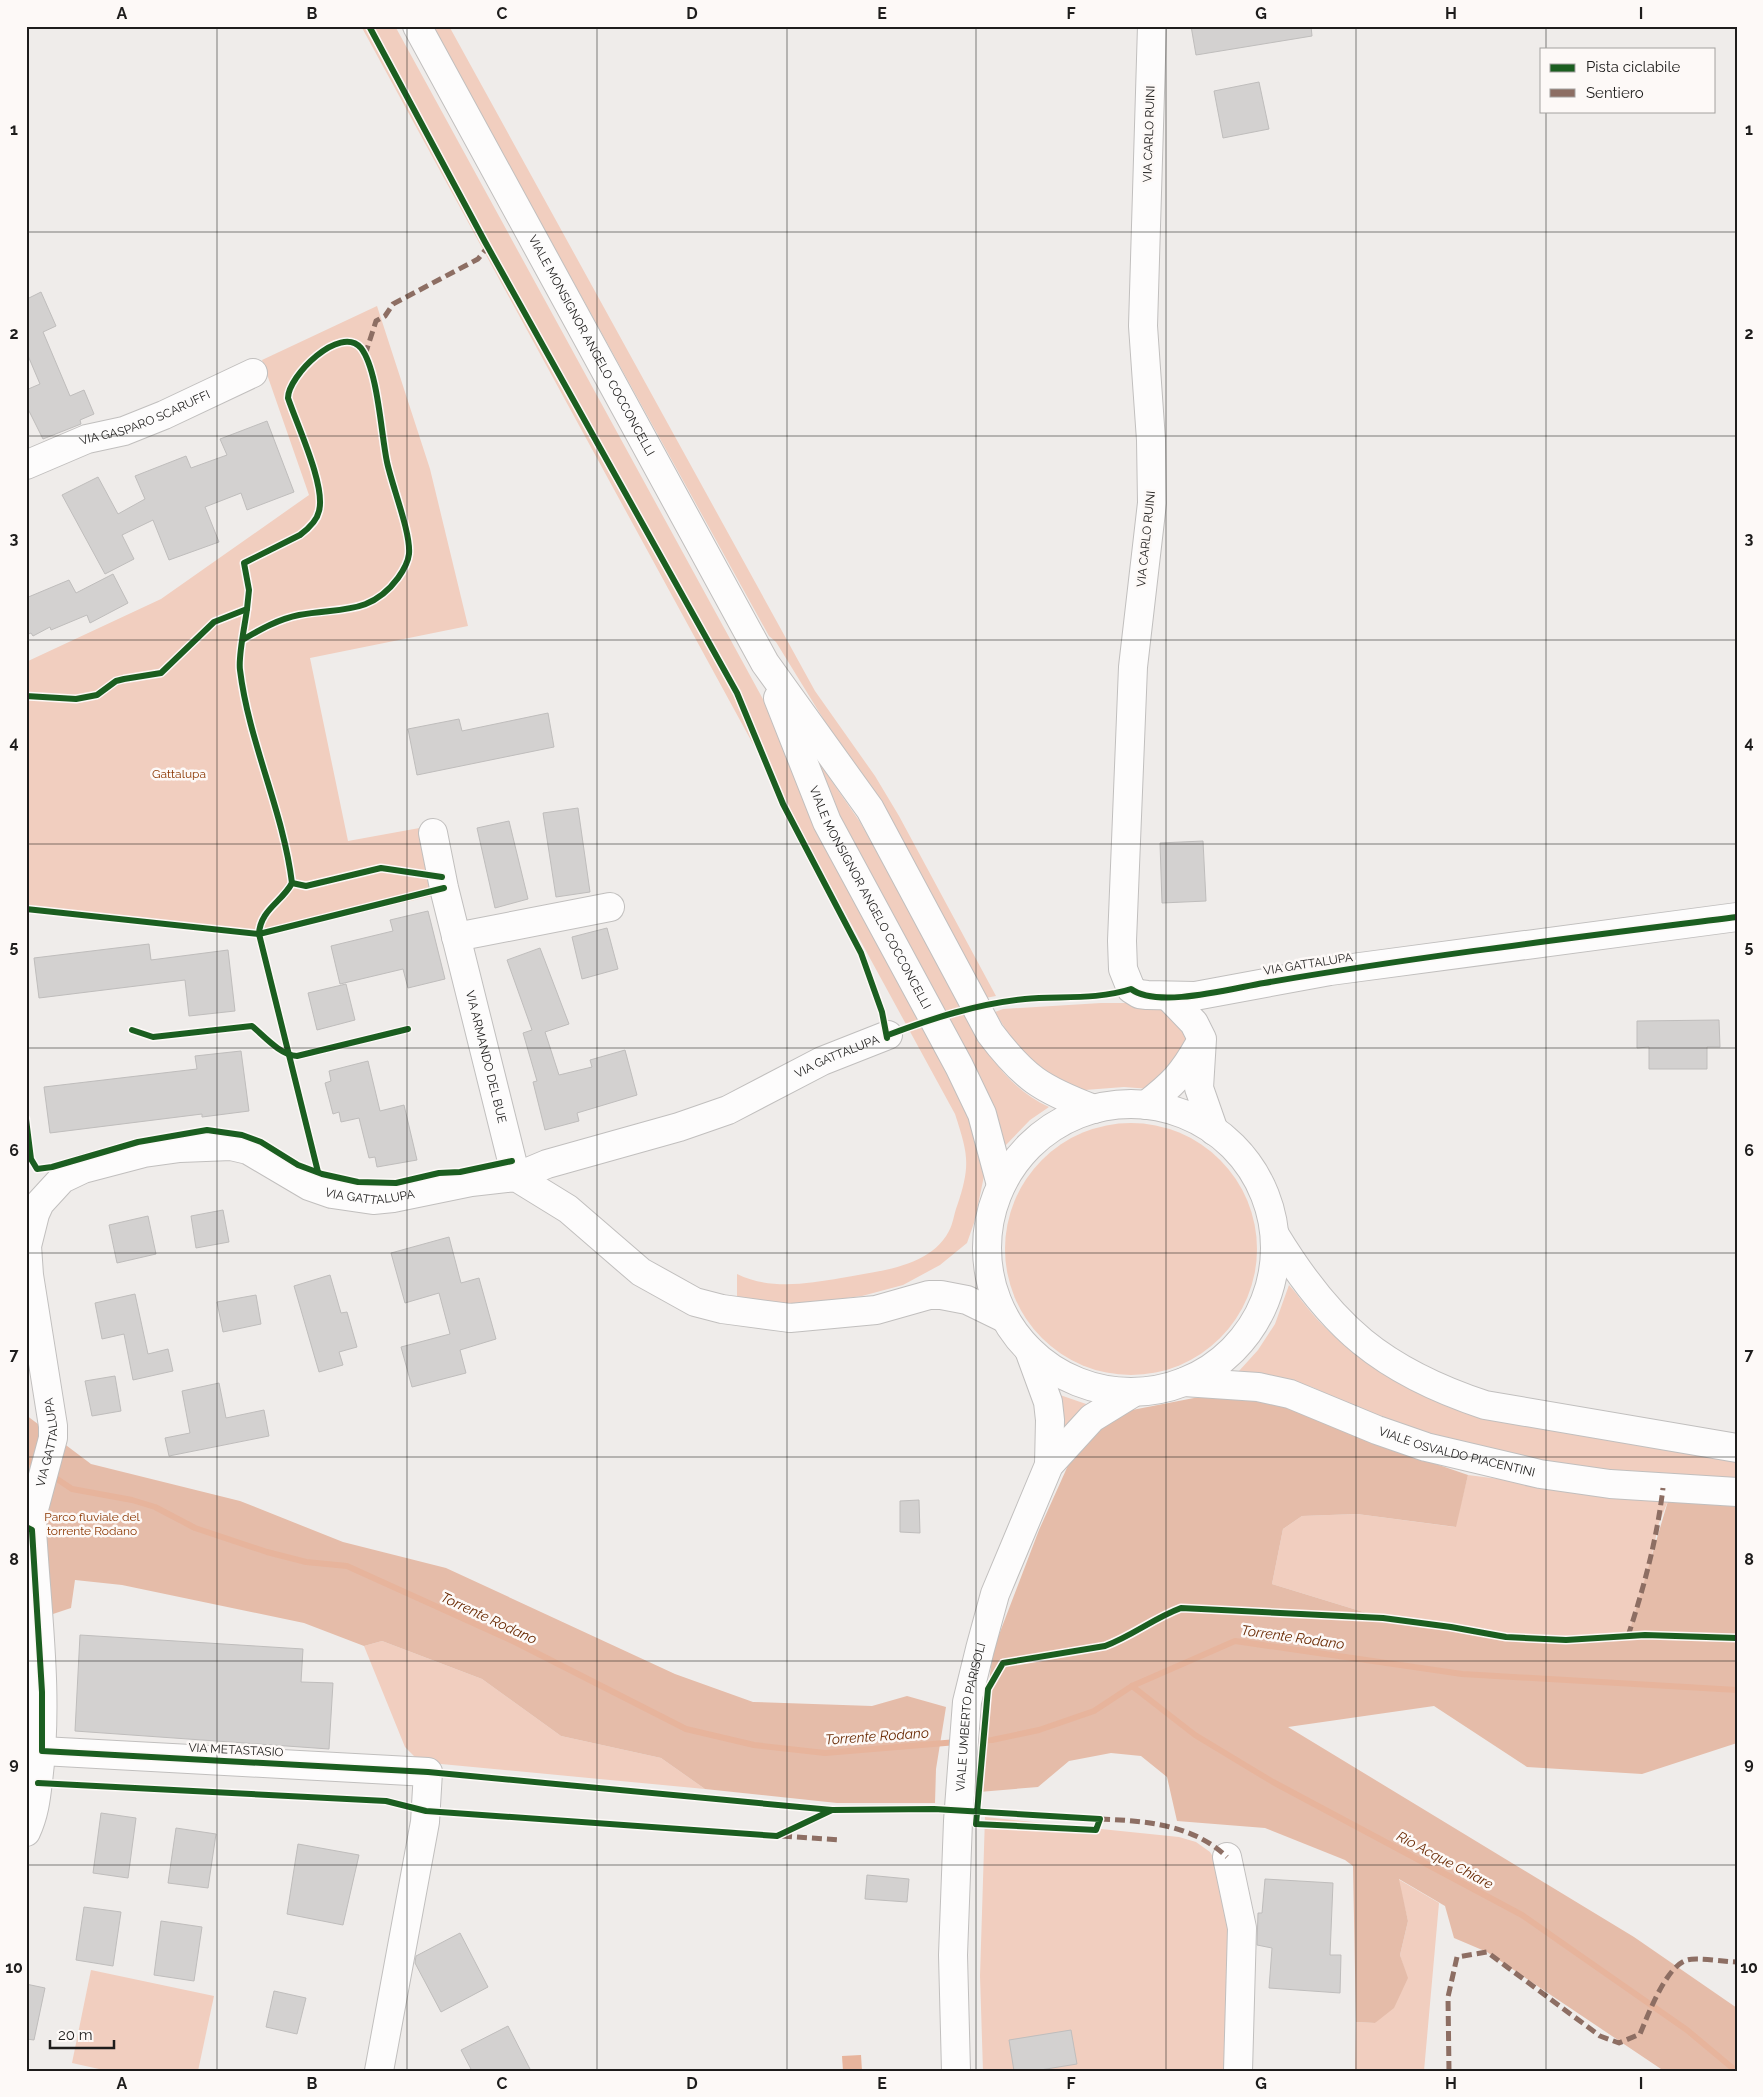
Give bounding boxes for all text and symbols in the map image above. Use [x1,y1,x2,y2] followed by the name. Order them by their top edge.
[117,4,128,23] text: A
[307,4,318,23] text: B
[497,4,508,23] text: C
[686,4,698,23] text: D
[877,4,887,23] text: E
[1066,4,1076,23] text: F
[1255,4,1267,23] text: G
[1445,4,1457,23] text: H
[1639,4,1643,23] text: I
[1540,48,1716,112] legend
[1586,58,1680,76] text: Pista ciclabile
[1586,84,1644,102] text: Sentiero
[1140,85,1158,183] street label: VIA CARLO RUINI
[10,120,18,139] text: 1
[1745,120,1753,139] text: 1
[526,233,657,458] street label: VIALE MONSIGNOR ANGELO COCCONCELLI
[9,324,19,343] text: 2
[1744,324,1754,343] text: 2
[77,387,212,448] street label: VIA GASPARO SCARUFFI
[1134,490,1158,588] street label: VIA CARLO RUINI
[10,529,19,548] text: 3
[1745,529,1754,548] text: 3
[9,733,19,752] text: 4
[1744,733,1754,752] text: 4
[152,767,206,781] park label: Gattalupa
[807,784,934,1011] street label: VIALE MONSIGNOR ANGELO COCCONCELLI
[10,937,19,956] text: 5
[1745,937,1754,956] text: 5
[1262,950,1354,978] street label: VIA GATTALUPA
[463,989,509,1125] street label: VIA ARMANDO DEL BUE
[792,1032,881,1081] street label: VIA GATTALUPA
[9,1141,19,1160] text: 6
[1744,1141,1754,1160] text: 6
[323,1185,416,1208] street label: VIA GATTALUPA
[10,1345,19,1364] text: 7
[1745,1345,1754,1364] text: 7
[33,1397,61,1488] street label: VIA GATTALUPA
[1377,1424,1536,1480] street label: VIALE OSVALDO PIACENTINI
[44,1510,140,1538] park label: Parco fluviale del torrente Rodano
[9,1550,19,1569] text: 8
[1744,1550,1754,1569] text: 8
[439,1589,539,1647] water label: Torrente Rodano
[1240,1622,1346,1652] water label: Torrente Rodano
[953,1641,988,1792] street label: VIALE UMBERTO PARISOLI
[825,1724,929,1748] water label: Torrente Rodano
[188,1741,284,1759] street label: VIA METASTASIO
[9,1754,19,1773] text: 9
[1744,1754,1754,1773] text: 9
[1394,1828,1496,1892] water label: Rio Acque Chiare
[5,1958,23,1977] text: 10
[1740,1958,1758,1977] text: 10
[50,2017,114,2049] scale bar
[58,2026,93,2044] text: 20 m
[117,2074,128,2093] text: A
[307,2074,318,2093] text: B
[497,2074,508,2093] text: C
[686,2074,698,2093] text: D
[877,2074,887,2093] text: E
[1066,2074,1076,2093] text: F
[1255,2074,1267,2093] text: G
[1445,2074,1457,2093] text: H
[1639,2074,1643,2093] text: I

